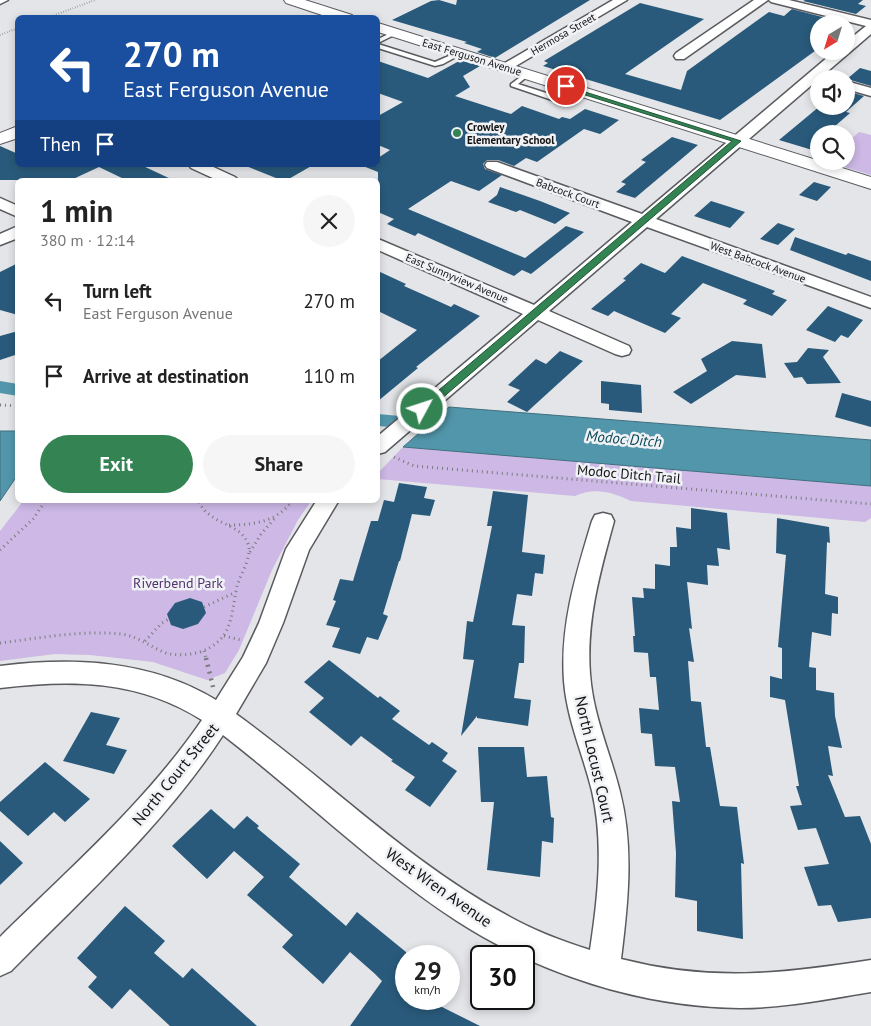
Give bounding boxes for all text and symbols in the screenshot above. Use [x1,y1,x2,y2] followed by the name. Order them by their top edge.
[528,10,598,58] street label: Hermosa Street
[810,15,855,60] north arrow
[810,15,855,170] map controls
[123,31,220,77] text: 270 m
[40,35,105,100] icon: left
[421,35,524,79] street label: East Ferguson Avenue
[545,65,587,107] pin
[810,70,855,115] button: sound
[552,72,580,100] icon: arrive
[123,75,329,103] text: East Ferguson Avenue
[467,120,555,147] place label: Crowley Elementary School
[810,125,855,170] button: search
[451,127,463,139] marker: Crowley Elementary School
[91,130,119,158] icon: arrive
[40,132,81,156] text: Then
[534,175,602,211] street label: Babcock Court
[40,191,113,230] text: 1 min
[303,195,355,247] button: close
[40,230,135,250] text: 380 m · 12:14
[708,238,808,286] street label: West Babcock Avenue
[404,250,511,306] street label: East Sunnyview Avenue
[83,279,152,303] text: Turn left
[40,287,68,315] icon: left
[303,289,355,313] text: 270 m
[83,303,233,323] text: East Ferguson Avenue
[40,362,68,390] icon: arrive
[83,364,249,388] text: Arrive at destination
[303,364,355,388] text: 110 m
[395,382,447,434] position arrow
[585,426,663,451] water label: Modoc Ditch
[40,435,193,493] button: Exit
[203,435,355,493] button: Share
[576,461,682,487] street label: Modoc Ditch Trail
[133,574,223,592] park label: Riverbend Park
[571,694,619,825] street label: North Locust Court
[128,718,223,829] street label: North Court Street
[382,843,496,931] street label: West Wren Avenue
[470,945,535,1010] speed limit sign: 30
[413,955,442,987] text: 29
[414,982,441,997] text: km/h

